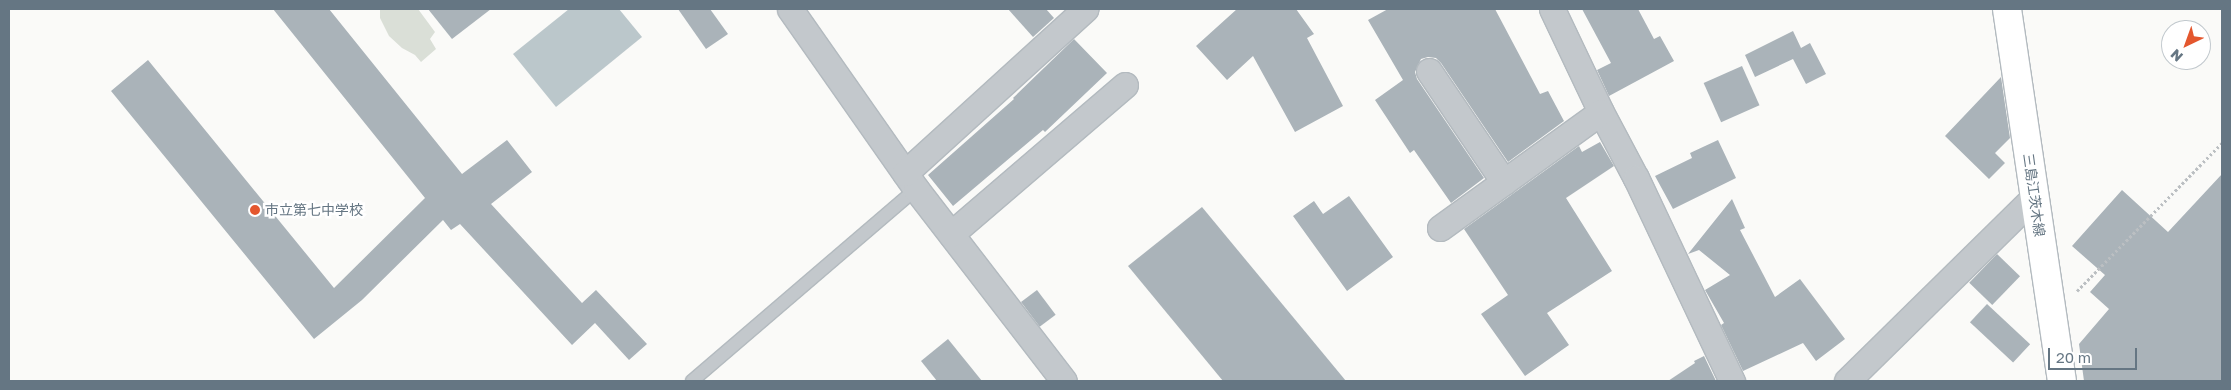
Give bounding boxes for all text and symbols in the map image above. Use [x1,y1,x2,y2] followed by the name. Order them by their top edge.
[2161,20,2211,70] north arrow
[2167,46,2186,66] text: N
[2020,152,2048,238] street label: 三島江茨木線
[265,202,363,218] place label: 市立第七中学校
[249,204,261,216] marker: 市立第七中学校
[2051,338,2140,370] scale bar
[2056,348,2091,366] text: 20 m

